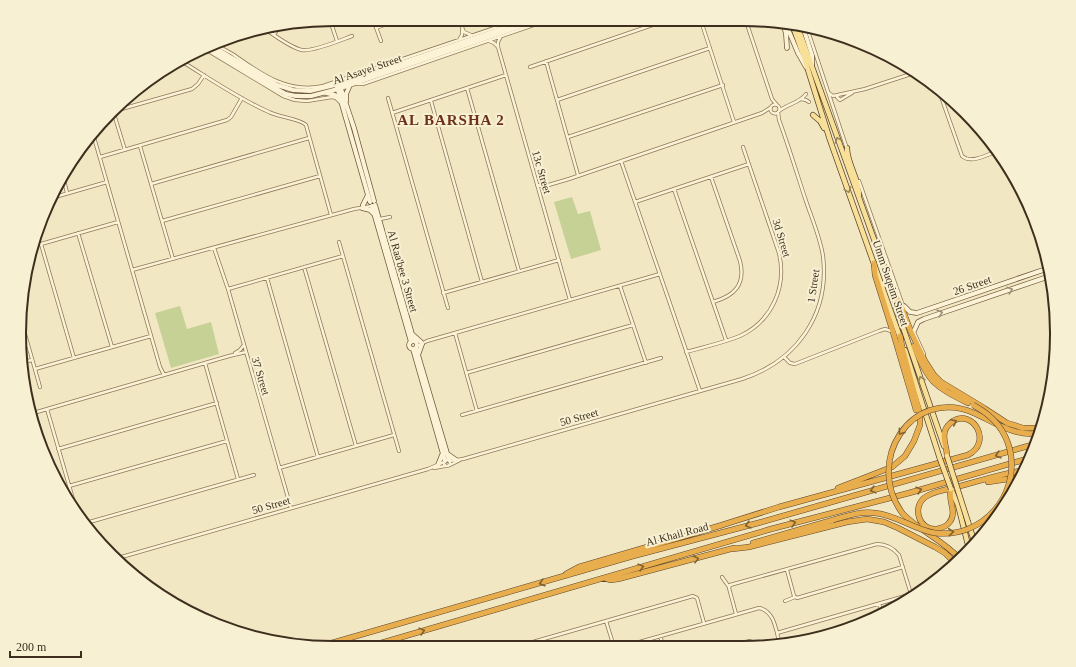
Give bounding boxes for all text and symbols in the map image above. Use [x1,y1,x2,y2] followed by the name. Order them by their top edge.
[331,52,403,86] street label: Al Asayel Street
[397,112,505,128] district label: AL BARSHA 2
[834,137,843,144] one-way arrow
[530,149,554,195] street label: 13c Street
[844,186,852,193] one-way arrow
[770,217,794,259] street label: 3d Street
[386,229,420,313] street label: Al Raa'bee 3 Street
[871,239,911,327] street label: Umm Suqeim Street
[805,268,821,304] street label: 1 Street
[951,273,993,297] street label: 26 Street
[1006,286,1013,294] one-way arrow
[936,309,943,318] one-way arrow
[249,355,273,397] street label: 37 Street
[917,376,925,383] one-way arrow
[558,406,600,428] street label: 50 Street
[950,419,957,427] one-way arrow
[899,427,906,434] one-way arrow
[995,450,1002,459] one-way arrow
[870,485,877,494] one-way arrow
[915,486,922,495] one-way arrow
[250,494,292,516] street label: 50 Street
[789,519,796,528] one-way arrow
[644,520,710,548] street label: Al Khail Road
[744,521,751,529] one-way arrow
[948,528,954,537] one-way arrow
[692,555,699,564] one-way arrow
[637,563,644,572] one-way arrow
[538,578,545,587] one-way arrow
[418,627,425,636] one-way arrow
[10,633,81,659] scale bar
[16,640,47,654] text: 200 m

